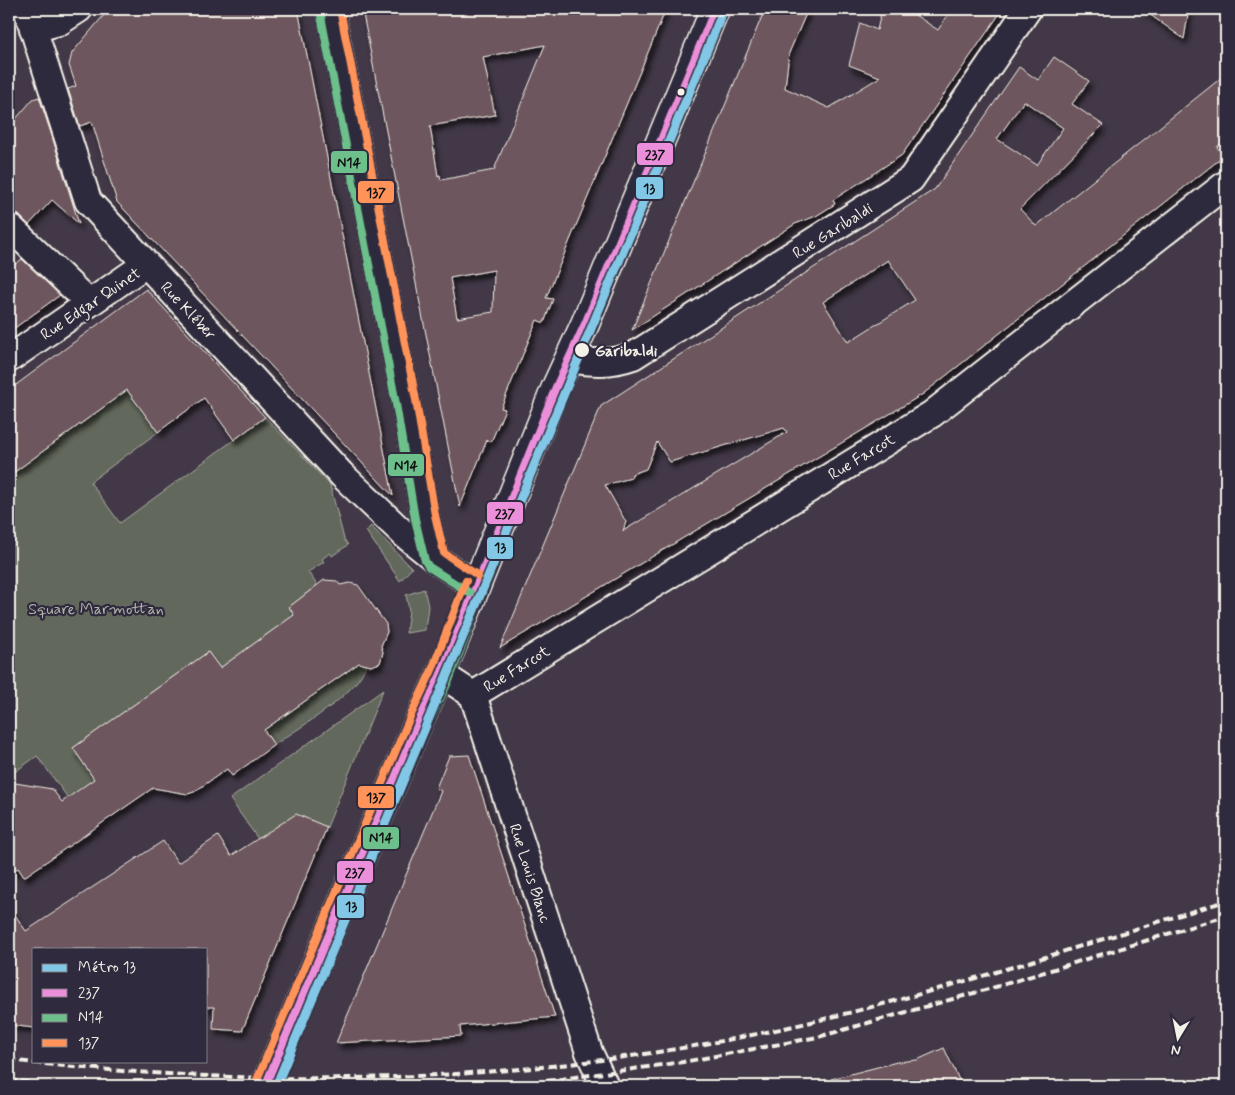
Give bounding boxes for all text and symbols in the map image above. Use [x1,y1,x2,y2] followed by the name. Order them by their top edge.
[676,87,686,97] unlabelled marker
[636,142,674,166] line badge: 237
[645,146,665,164] text: 237
[330,150,368,174] line badge: N14
[337,154,362,172] text: N14
[635,176,664,200] line badge: 13
[357,180,395,204] line badge: 137
[643,180,655,198] text: 13
[366,184,386,202] text: 137
[789,198,877,264] street label: Rue Garibaldi
[37,263,146,346] street label: Rue Edgar Quinet
[155,277,221,345] street label: Rue Kléber
[573,341,591,359] marker: Garibaldi
[595,341,658,362] place label: Garibaldi
[825,429,899,485] street label: Rue Farcot
[387,453,425,477] line badge: N14
[394,457,419,475] text: N14
[486,501,524,525] line badge: 237
[495,505,515,523] text: 237
[486,536,514,560] line badge: 13
[494,539,506,557] text: 13
[28,599,164,620] park label: Square Marmottan
[480,640,554,698] street label: Rue Farcot
[357,785,395,809] line badge: 137
[366,789,386,807] text: 137
[504,821,556,926] street label: Rue Louis Blanc
[362,826,400,850] line badge: N14
[369,829,394,847] text: N14
[336,860,374,884] line badge: 237
[345,864,365,882] text: 237
[336,894,365,919] line badge: 13
[345,898,357,916] text: 13
[32,948,208,1062] legend
[78,958,136,978] text: Métro 13
[78,984,100,1004] text: 237
[78,1008,104,1028] text: N14
[1152,1012,1202,1062] north arrow
[78,1034,99,1054] text: 137
[1170,1040,1182,1059] text: N

